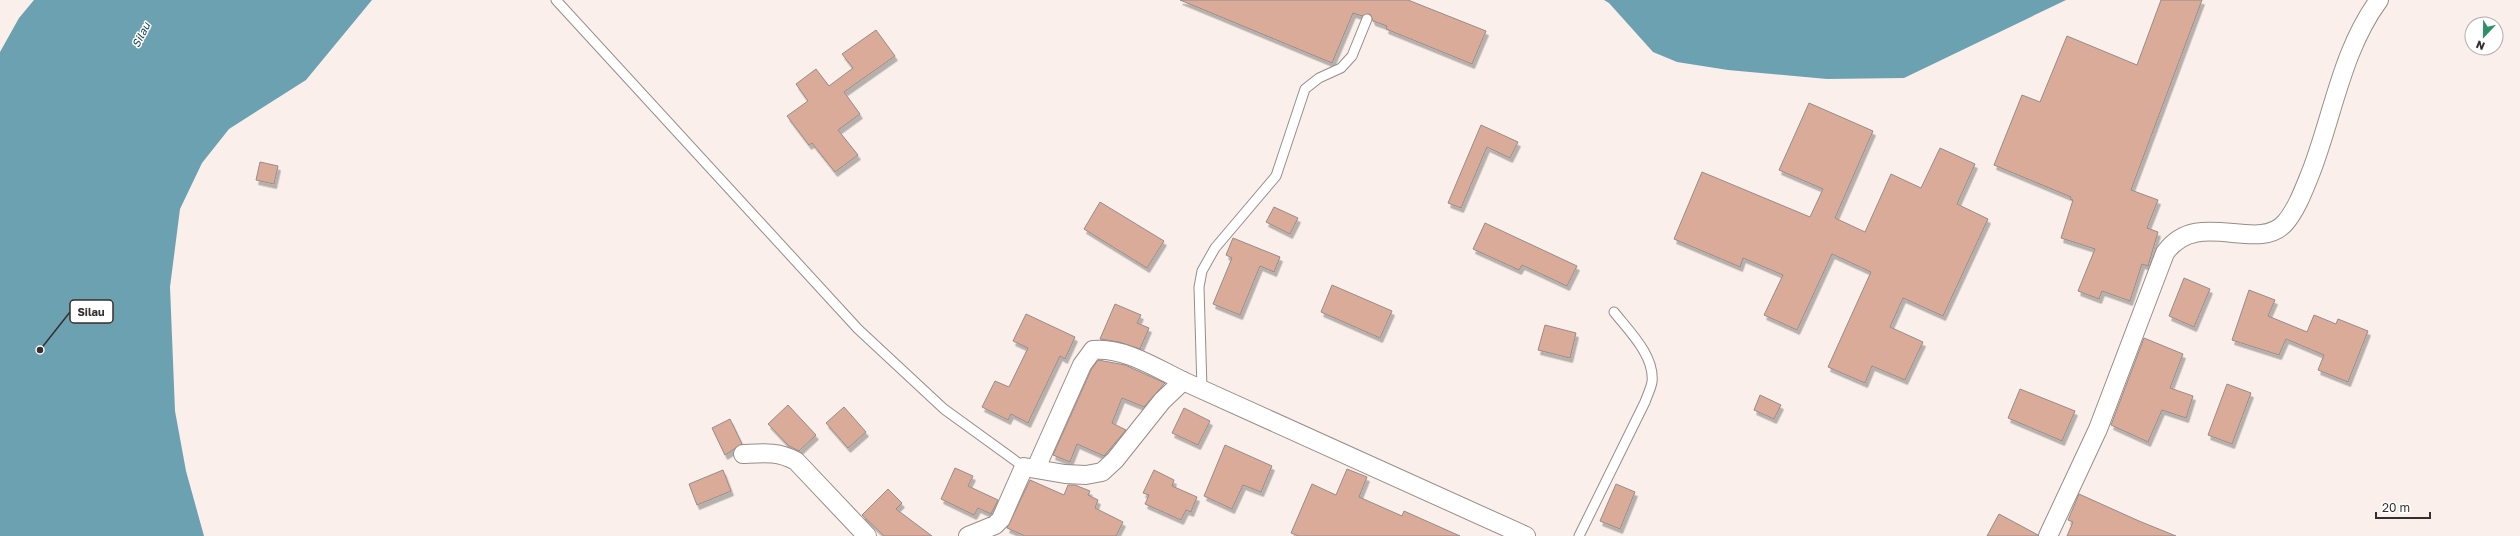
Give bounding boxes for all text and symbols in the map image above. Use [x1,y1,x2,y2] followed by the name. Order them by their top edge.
[2464,16,2504,56] north arrow
[129,19,153,49] water label: Silau
[2474,38,2486,53] text: N
[70,300,113,323] callout: Silau
[78,305,105,318] text: Silau
[2376,494,2430,520] scale bar
[2382,500,2410,515] text: 20 m

